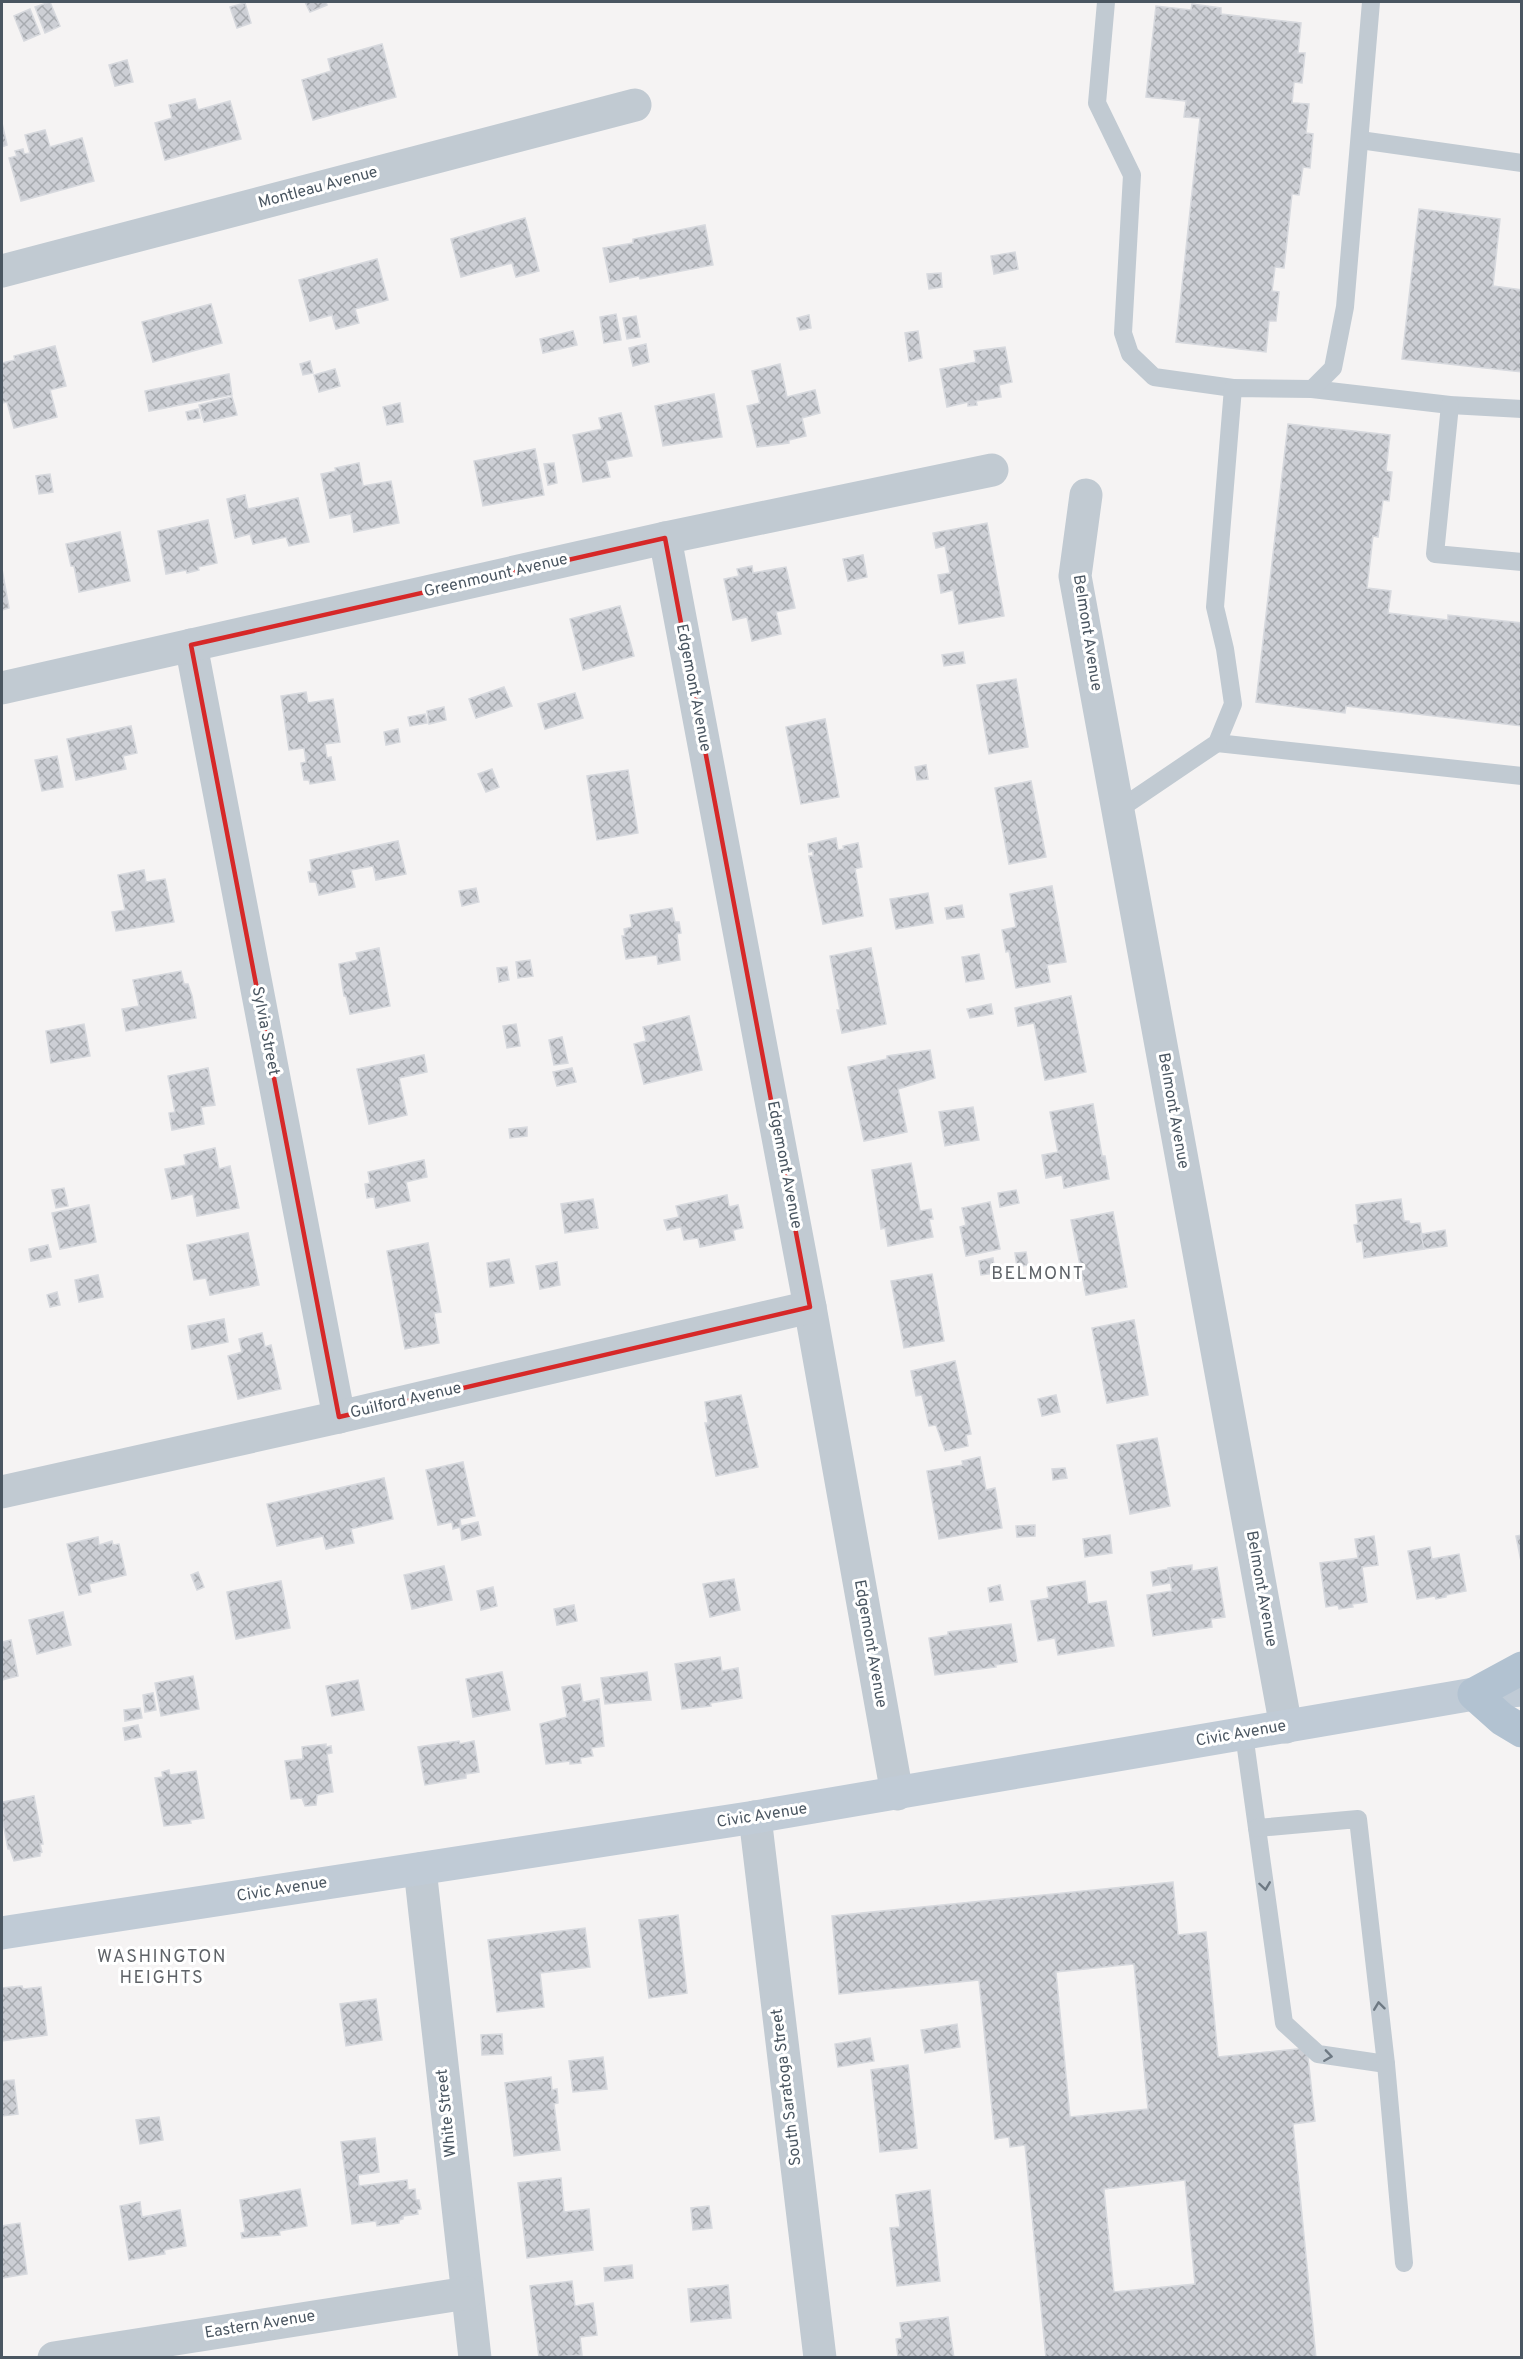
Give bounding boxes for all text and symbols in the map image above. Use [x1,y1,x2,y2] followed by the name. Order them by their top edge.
[256,162,380,214] street label: Montleau Avenue
[422,550,570,602] street label: Greenmount Avenue
[1068,573,1106,693] street label: Belmont Avenue
[671,622,715,754] street label: Edgemont Avenue
[247,985,283,1077] street label: Sylvia Street
[1153,1051,1193,1171] street label: Belmont Avenue
[762,1099,806,1231] street label: Edgemont Avenue
[991,1263,1085,1286] district label: BELMONT
[348,1378,464,1424] street label: Guilford Avenue
[1241,1529,1281,1649] street label: Belmont Avenue
[849,1578,891,1710] street label: Edgemont Avenue
[1194,1716,1288,1752] street label: Civic Avenue
[715,1799,809,1833] street label: Civic Avenue
[235,1873,329,1907] street label: Civic Avenue
[1258,1881,1270,1890] one-way arrow
[97,1946,227,1990] district label: WASHINGTON HEIGHTS
[1373,2001,1386,2010] one-way arrow
[767,2007,807,2167] street label: South Saratoga Street
[1323,2049,1333,2061] one-way arrow
[432,2068,462,2158] street label: White Street
[203,2306,317,2344] street label: Eastern Avenue

